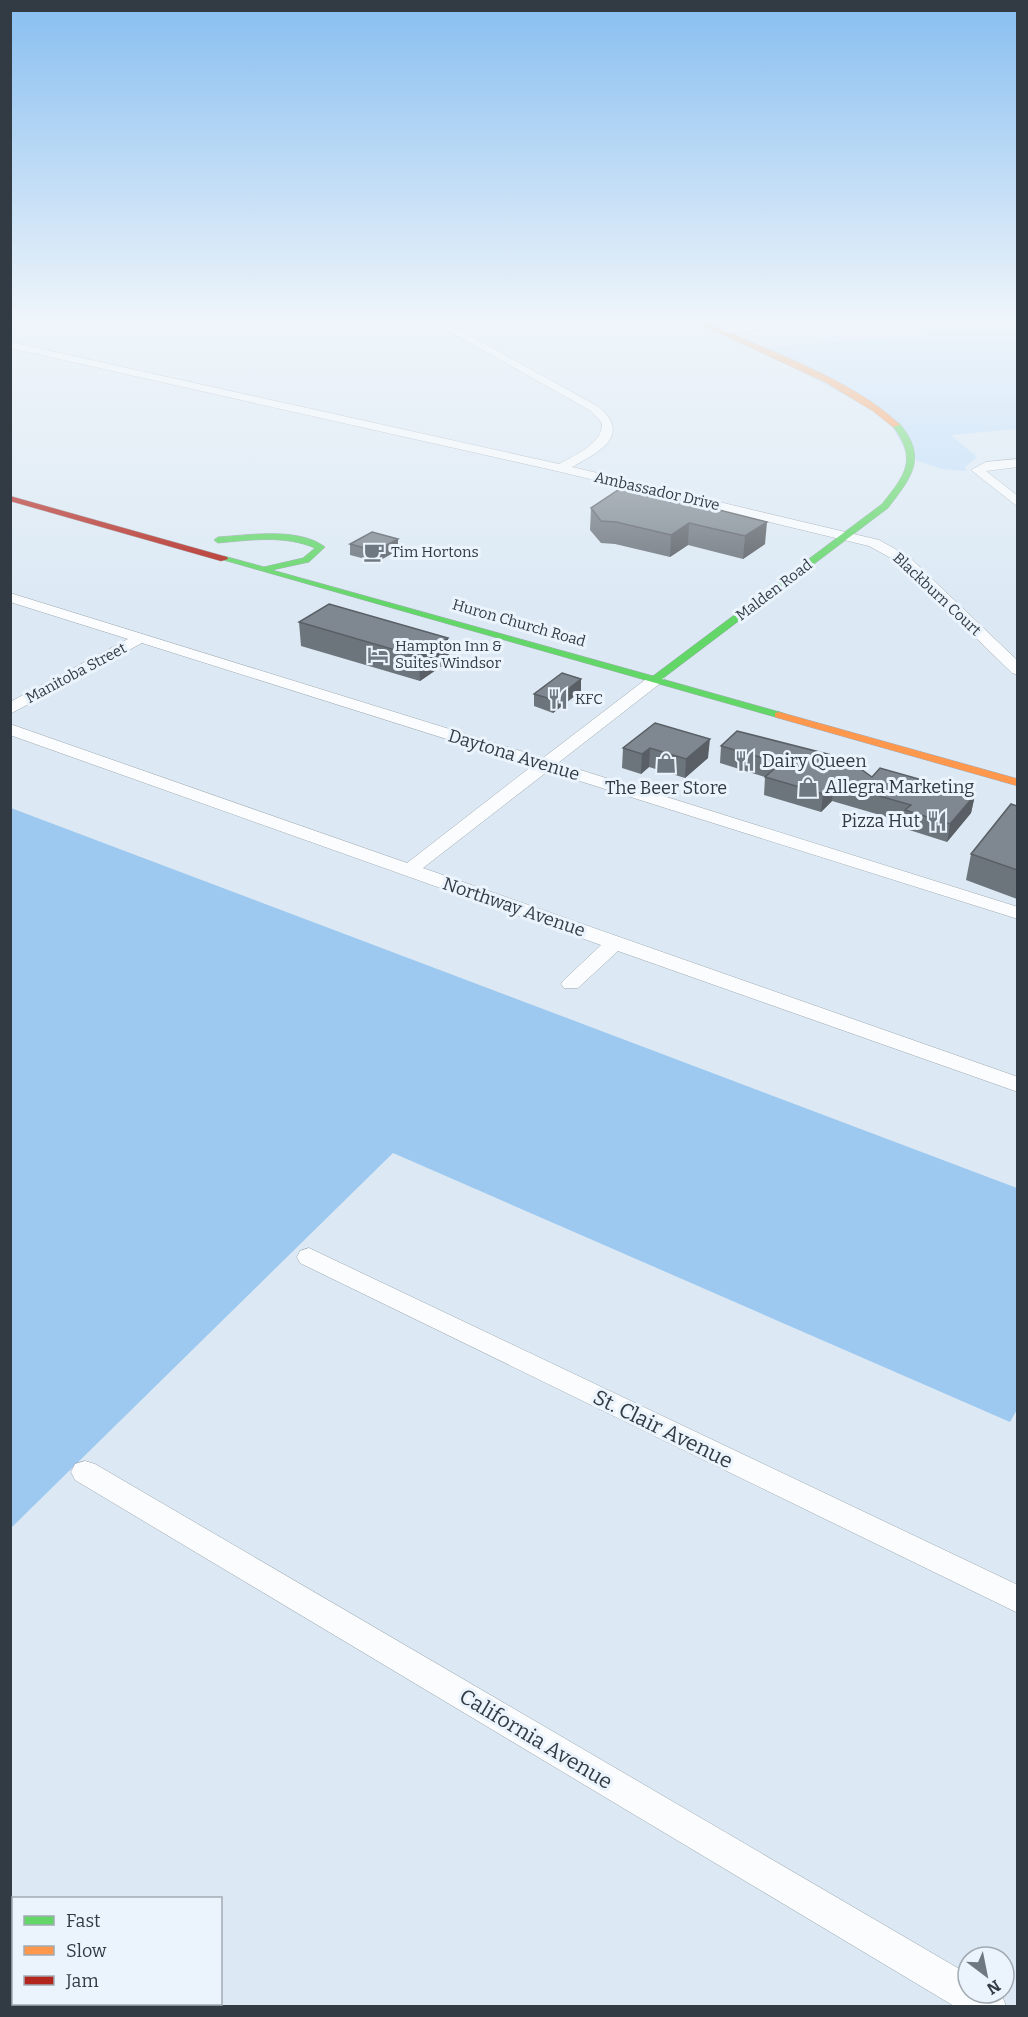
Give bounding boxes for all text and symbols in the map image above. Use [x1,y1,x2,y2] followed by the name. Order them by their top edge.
[593,468,721,514] street label: Ambassador Drive
[362,540,386,564] cafe icon: Tim Hortons
[391,543,479,561] place label: Tim Hortons
[889,549,985,640] street label: Blackburn Court
[732,556,816,624] street label: Malden Road
[450,595,588,651] street label: Huron Church Road
[395,637,502,672] place label: Hampton Inn & Suites Windsor
[23,639,130,707] street label: Manitoba Street
[366,643,390,667] hotel icon: Hampton Inn & Suites Windsor
[546,687,570,711] restaurant icon: KFC
[575,690,603,708] place label: KFC
[446,725,582,785] street label: Daytona Avenue
[733,749,757,773] restaurant icon: Dairy Queen
[762,750,867,772] place label: Dairy Queen
[654,751,678,775] shop icon: The Beer Store
[796,775,820,799] shop icon: Allegra Marketing
[825,776,974,798] place label: Allegra Marketing
[605,777,727,799] place label: The Beer Store
[925,809,949,833] restaurant icon: Pizza Hut
[841,810,920,832] place label: Pizza Hut
[440,872,588,942] street label: Northway Avenue
[589,1384,737,1474] street label: St. Clair Avenue
[455,1683,617,1795] street label: California Avenue
[12,1897,222,2005] legend
[66,1910,101,1932] text: Fast
[66,1940,107,1962] text: Slow
[956,1945,1016,2005] north arrow
[65,1970,99,1992] text: Jam
[983,1976,1004,1999] text: N

